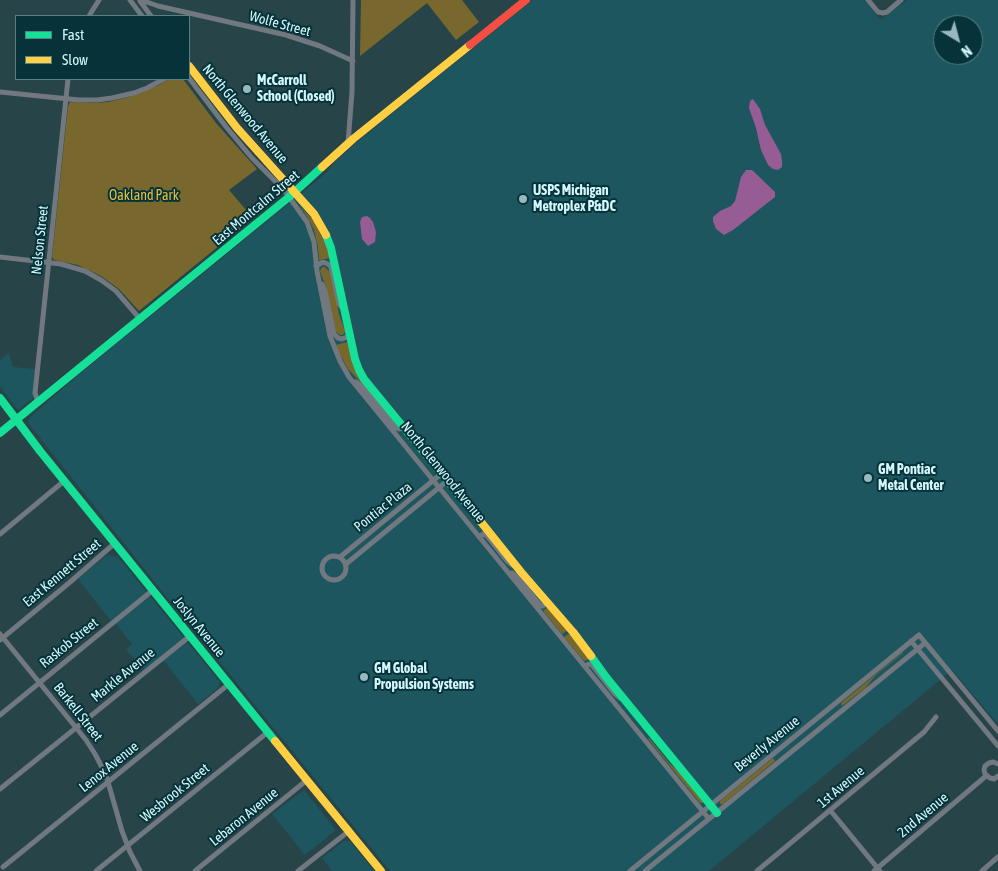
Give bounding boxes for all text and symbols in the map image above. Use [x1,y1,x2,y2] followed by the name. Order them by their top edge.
[247,8,313,40] street label: Wolfe Street
[15,15,190,80] legend
[933,15,983,65] north arrow
[62,26,84,43] text: Fast
[958,42,975,60] text: N
[62,51,88,68] text: Slow
[199,61,291,167] street label: North Glenwood Avenue
[257,73,335,105] place label: McCarroll School (Closed)
[241,83,253,95] marker: McCarroll School (Closed)
[209,167,303,249] street label: East Montcalm Street
[533,183,616,216] place label: USPS Michigan Metroplex P&DC
[109,188,179,204] park label: Oakland Park
[517,193,529,205] marker: USPS Michigan Metroplex P&DC
[28,205,52,275] street label: Nelson Street
[397,418,489,526] street label: North Glenwood Avenue
[878,462,944,494] place label: GM Pontiac Metal Center
[862,472,874,484] marker: GM Pontiac Metal Center
[351,479,415,535] street label: Pontiac Plaza
[19,535,105,611] street label: East Kennett Street
[170,593,228,661] street label: Joslyn Avenue
[36,614,102,672] street label: Raskob Street
[88,644,158,706] street label: Markle Avenue
[374,661,474,694] place label: GM Global Propulsion Systems
[358,671,370,683] marker: GM Global Propulsion Systems
[50,679,106,745] street label: Barkell Street
[731,713,803,775] street label: Beverly Avenue
[76,738,142,796] street label: Lenox Avenue
[137,760,213,826] street label: Wesbrook Street
[814,762,868,812] street label: 1st Avenue
[206,784,282,850] street label: Lebaron Avenue
[894,789,952,841] street label: 2nd Avenue

